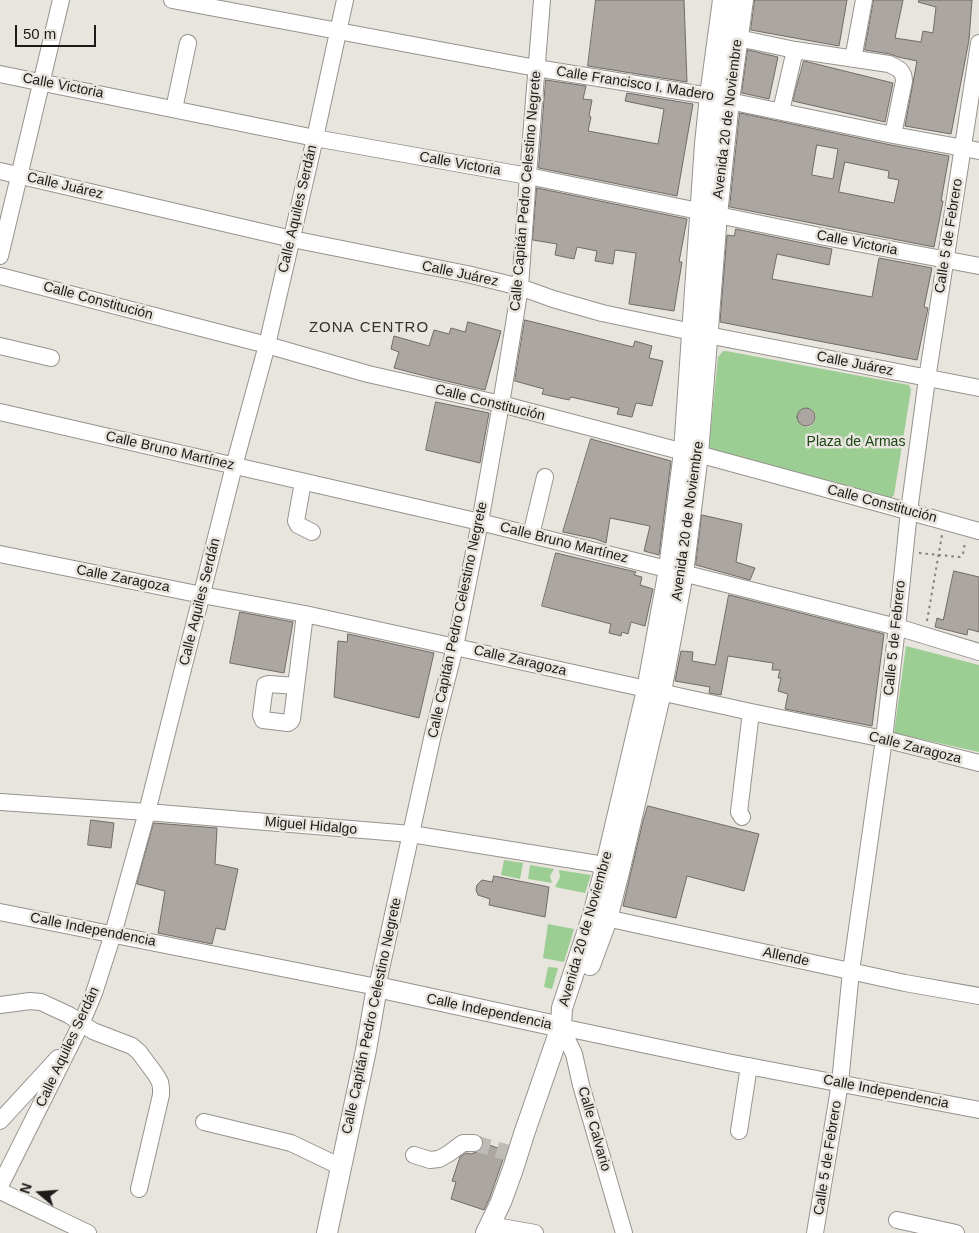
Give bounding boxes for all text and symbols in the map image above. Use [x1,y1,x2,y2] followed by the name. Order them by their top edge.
[18,15,99,47] scale bar
[23,25,56,42] text: 50 m
[710,38,746,200] street label: Avenida 20 de Noviembre
[555,63,715,105] street label: Calle Francisco I. Madero
[21,70,105,102] street label: Calle Victoria
[507,70,545,312] street label: Calle Capitán Pedro Celestino Negrete
[275,143,321,275] street label: Calle Aquiles Serdán
[418,149,502,179] street label: Calle Victoria
[25,169,105,203] street label: Calle Juárez
[932,177,966,295] street label: Calle 5 de Febrero
[815,227,899,259] street label: Calle Victoria
[420,258,500,290] street label: Calle Juárez
[41,278,155,324] street label: Calle Constitución
[308,319,430,337] district label: ZONA CENTRO
[815,348,895,380] street label: Calle Juárez
[433,381,547,425] street label: Calle Constitución
[104,428,236,474] street label: Calle Bruno Martínez
[807,434,905,450] park label: Plaza de Armas
[668,440,708,602] street label: Avenida 20 de Noviembre
[825,481,939,527] street label: Calle Constitución
[425,500,491,740] street label: Calle Capitán Pedro Celestino Negrete
[498,519,630,567] street label: Calle Bruno Martínez
[176,537,224,667] street label: Calle Aquiles Serdán
[75,562,171,596] street label: Calle Zaragoza
[881,579,909,697] street label: Calle 5 de Febrero
[472,642,568,680] street label: Calle Zaragoza
[867,728,963,768] street label: Calle Zaragoza
[264,814,358,838] street label: Miguel Hidalgo
[556,849,616,1009] street label: Avenida 20 de Noviembre
[339,896,405,1136] street label: Calle Capitán Pedro Celestino Negrete
[29,910,157,950] street label: Calle Independencia
[761,944,811,970] street label: Allende
[33,984,103,1110] street label: Calle Aquiles Serdán
[425,991,553,1033] street label: Calle Independencia
[822,1072,950,1112] street label: Calle Independencia
[574,1085,614,1173] street label: Calle Calvario
[811,1099,845,1217] street label: Calle 5 de Febrero
[15,1168,65,1218] north arrow
[17,1181,35,1196] text: N

